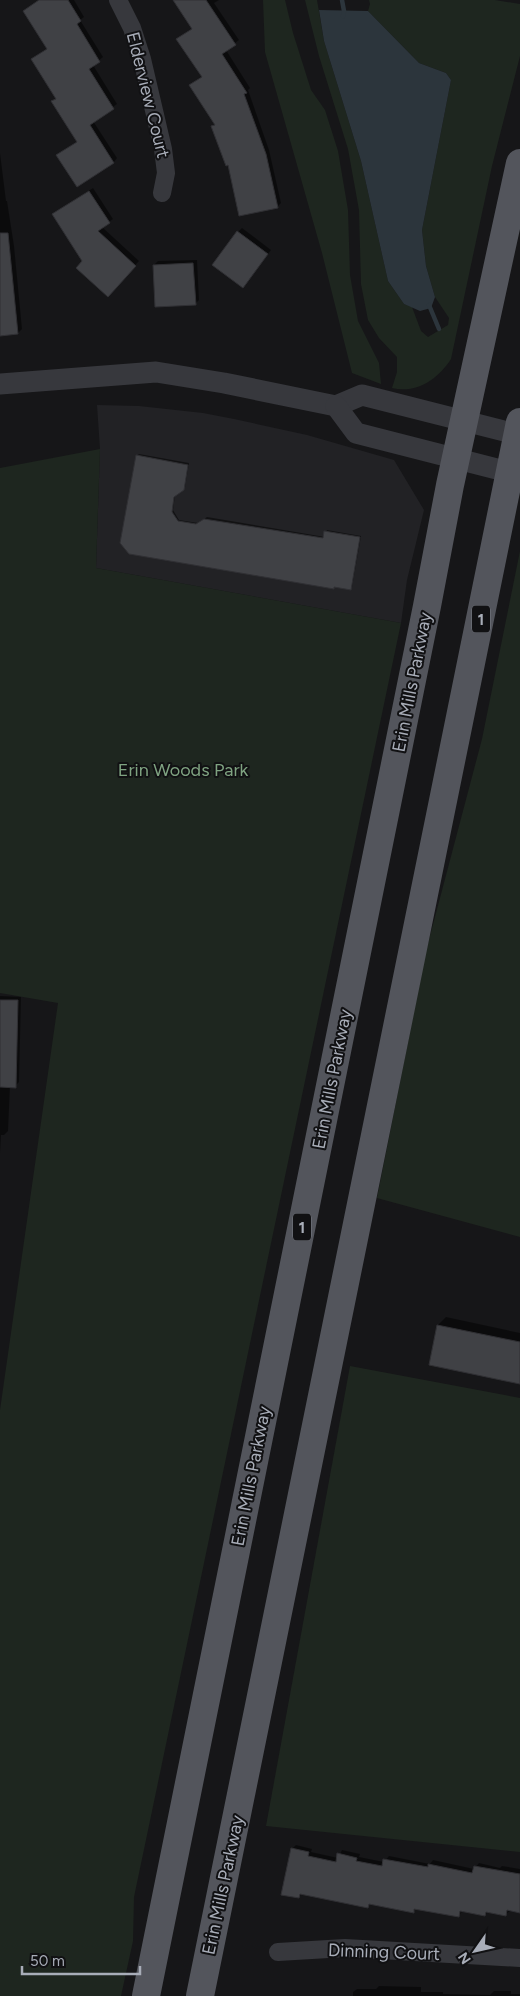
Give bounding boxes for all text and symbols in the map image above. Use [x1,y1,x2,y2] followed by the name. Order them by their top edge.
[122,30,174,160] street label: Elderview Court
[472,606,490,632] road number: 1
[388,610,436,754] street label: Erin Mills Parkway
[118,759,248,781] park label: Erin Woods Park
[308,1007,356,1151] street label: Erin Mills Parkway
[293,1214,311,1240] road number: 1
[227,1404,275,1548] street label: Erin Mills Parkway
[197,1813,249,1957] street label: Erin Mills Parkway
[450,1926,500,1976] north arrow
[328,1939,441,1965] street label: Dinning Court
[22,1944,140,1976] scale bar
[455,1949,475,1967] text: N
[30,1952,65,1970] text: 50 m

